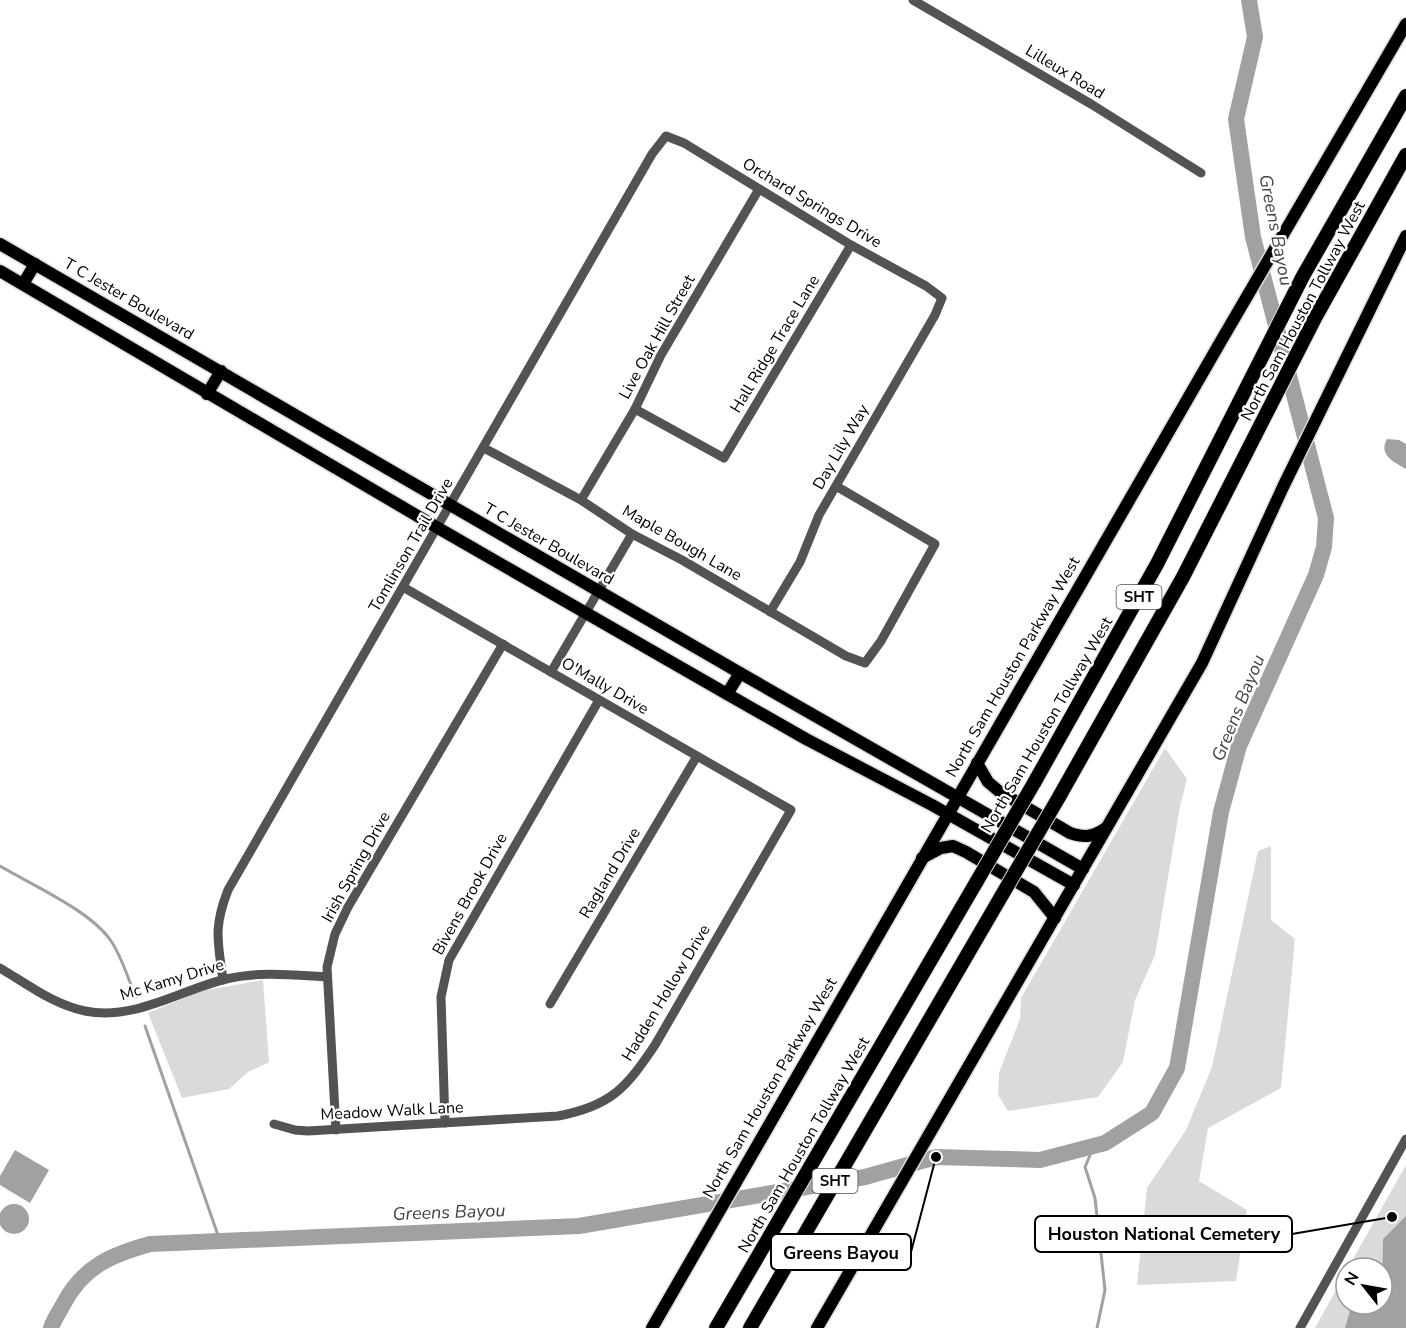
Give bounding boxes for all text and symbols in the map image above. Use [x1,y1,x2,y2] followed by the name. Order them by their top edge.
[1021,40,1109,104] street label: Lilleux Road
[738,153,886,253] street label: Orchard Springs Drive
[1253,172,1299,288] water label: Greens Bayou
[1236,197,1371,425] street label: North Sam Houston Tollway West
[60,253,198,345] street label: T C Jester Boulevard
[614,270,701,403] street label: Live Oak Hill Street
[725,271,825,417] street label: Hall Ridge Trace Lane
[808,400,875,494] street label: Day Lily Way
[364,474,458,616] street label: Tomlinson Trail Drive
[480,498,618,590] street label: T C Jester Boulevard
[618,500,746,586] street label: Maple Bough Lane
[941,552,1086,781] street label: North Sam Houston Parkway West
[1116,585,1162,609] road number: SHT
[976,613,1118,837] street label: North Sam Houston Tollway West
[1206,651,1270,765] water label: Greens Bayou
[557,652,653,720] street label: O'Mally Drive
[316,808,396,926] street label: Irish Spring Drive
[574,824,646,922] street label: Ragland Drive
[427,829,513,959] street label: Bivens Brook Drive
[616,921,716,1065] street label: Hadden Hollow Drive
[117,954,227,1006] street label: Mc Kamy Drive
[698,973,843,1202] street label: North Sam Houston Parkway West
[733,1033,875,1257] street label: North Sam Houston Tollway West
[320,1096,464,1126] street label: Meadow Walk Lane
[812,1169,858,1193] road number: SHT
[392,1198,506,1226] water label: Greens Bayou
[1035,1216,1292,1252] callout: Houston National Cemetery
[1048,1222,1281,1246] text: Houston National Cemetery
[771,1234,911,1270] callout: Greens Bayou
[783,1241,899,1265] text: Greens Bayou
[1334,1256,1394,1316] north arrow
[1339,1268,1365,1290] text: N

